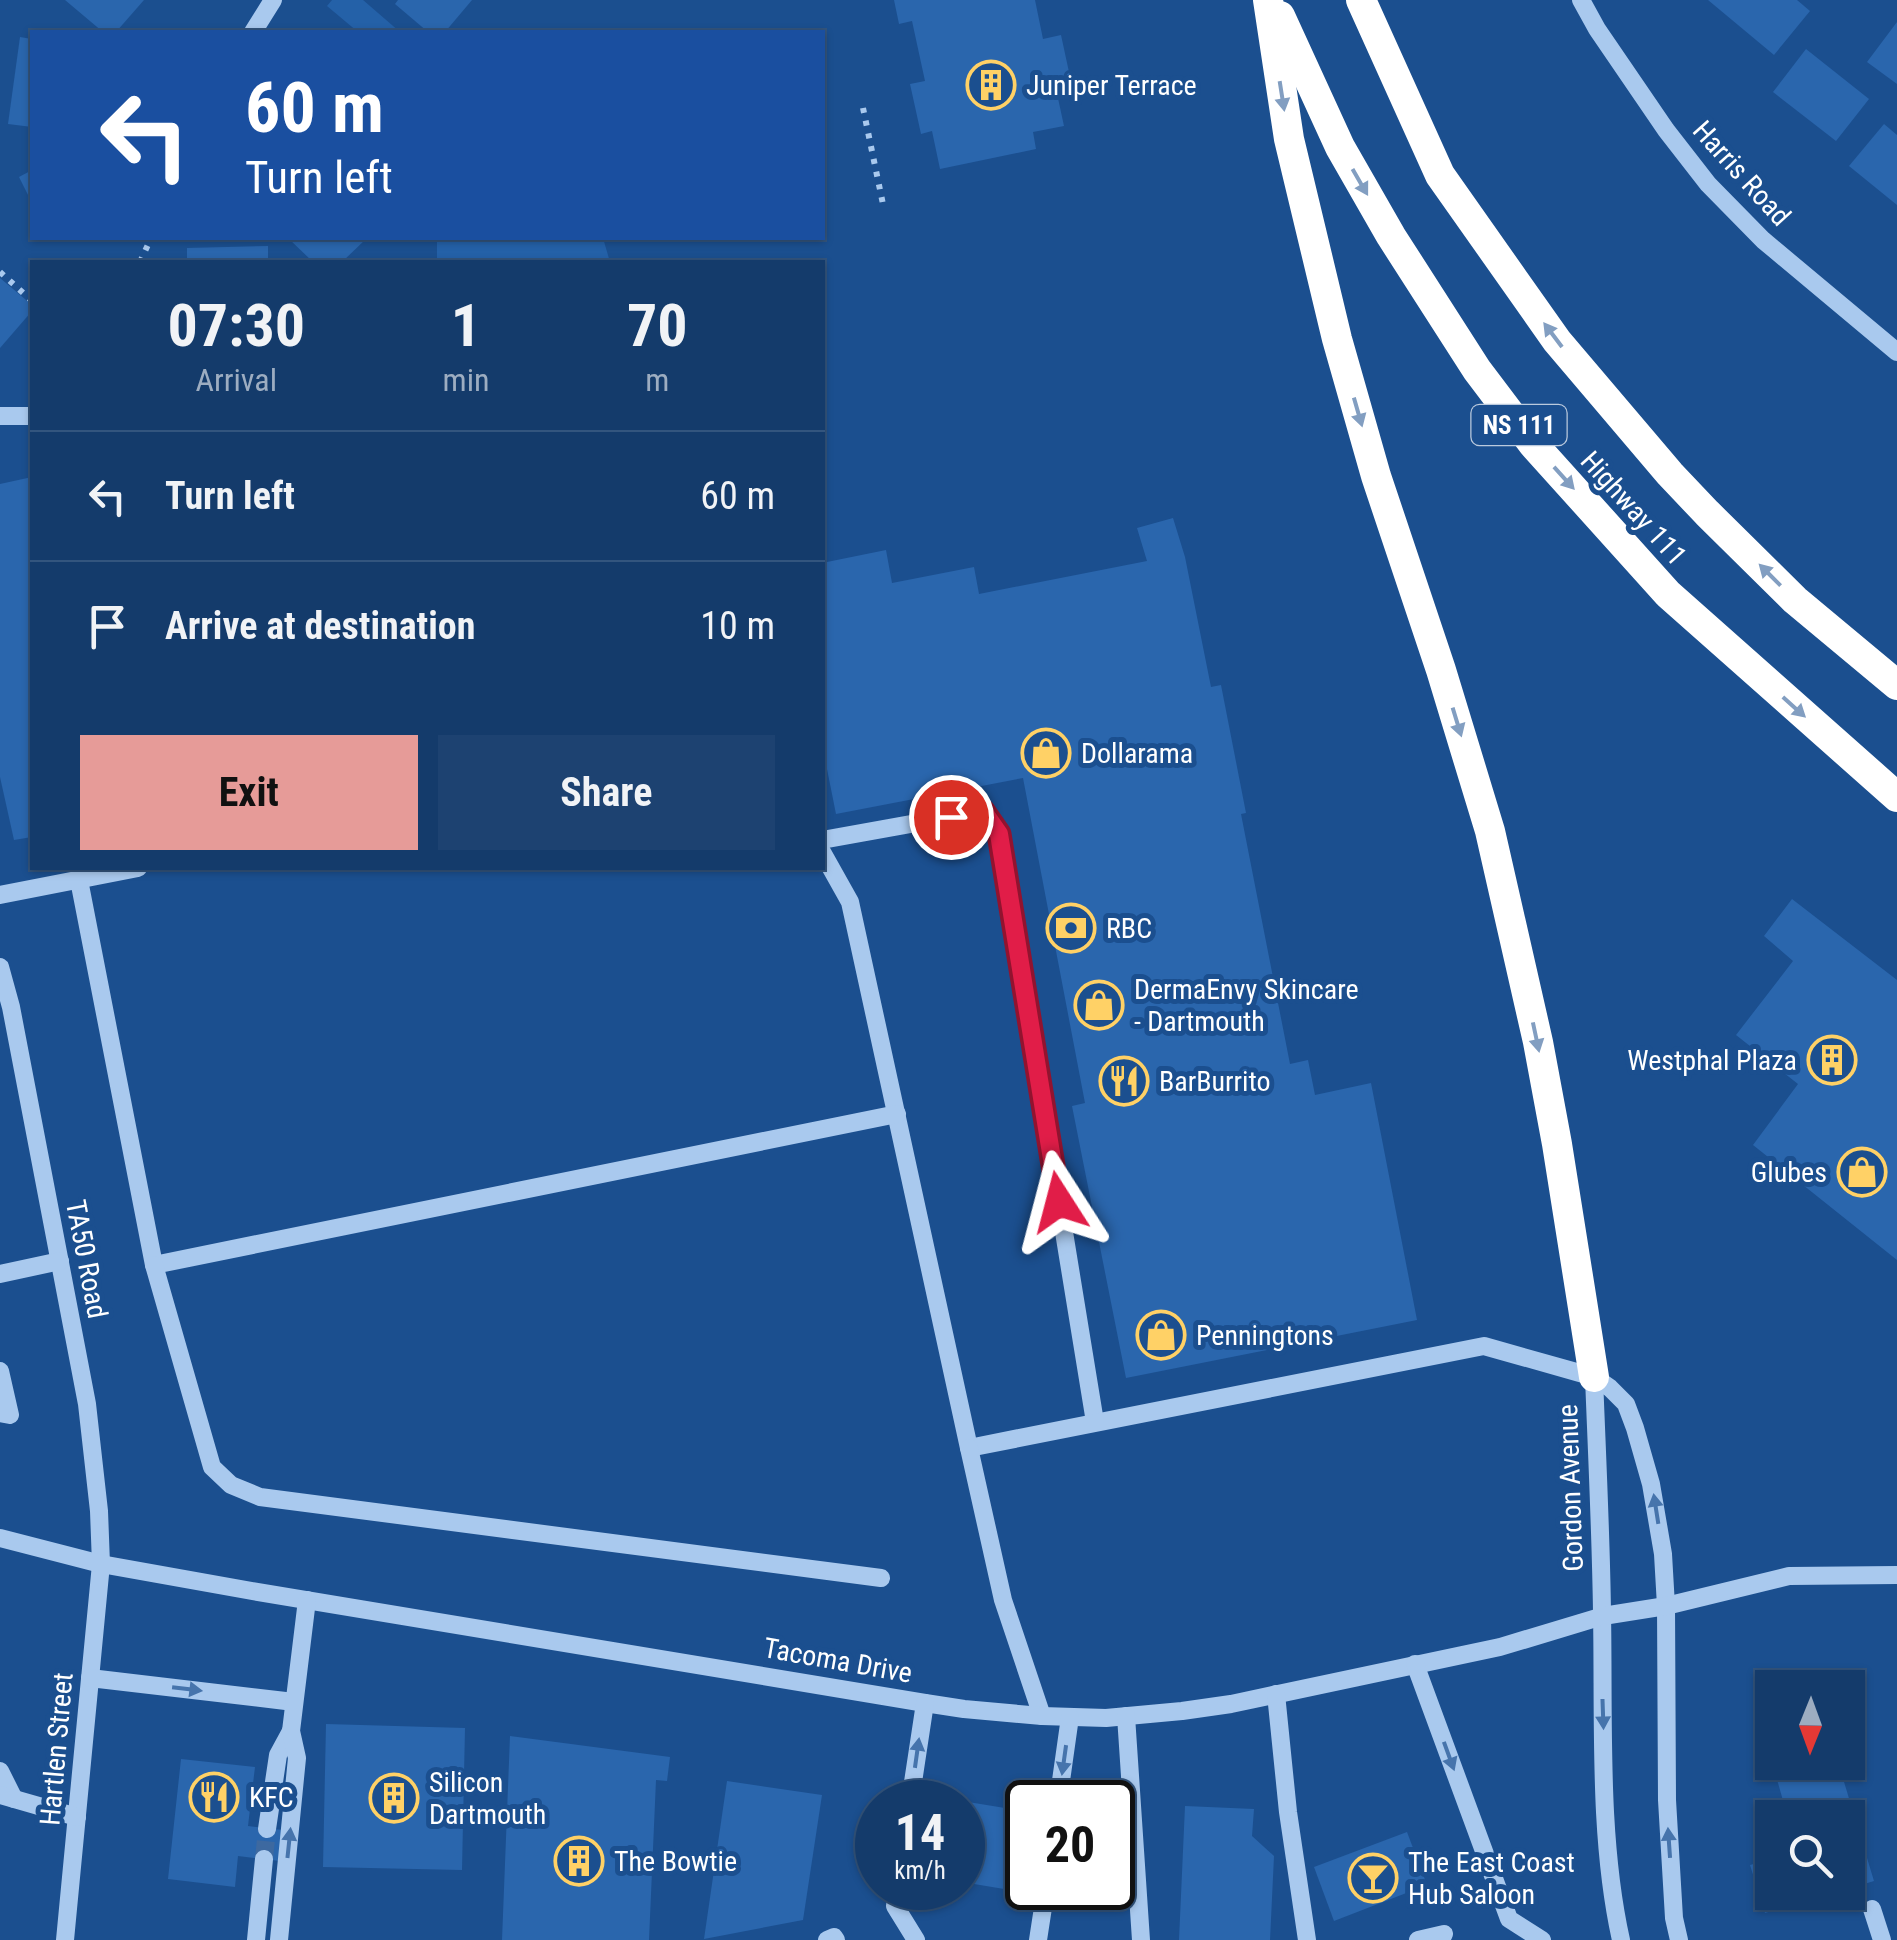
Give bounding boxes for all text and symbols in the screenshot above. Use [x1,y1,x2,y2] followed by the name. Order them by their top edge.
[965,59,1017,111] building icon: Juniper Terrace
[245,67,384,149] text: 60 m
[1026,69,1197,102] place label: Juniper Terrace
[80,70,210,200] icon: left
[1275,81,1290,113] one-way arrow
[1686,114,1797,233] street label: Harris Road
[245,151,393,204] text: Turn left
[1351,168,1369,196] one-way arrow
[167,290,305,361] text: 07:30
[451,290,481,361] text: 1
[627,290,688,361] text: 70
[1543,322,1563,348] one-way arrow
[196,361,277,399] text: Arrival
[443,361,489,399] text: min
[645,361,669,399] text: m
[1351,397,1366,428] one-way arrow
[1472,405,1566,445] road number: NS 111
[1574,445,1693,572] street label: Highway 111
[1552,465,1574,490] one-way arrow
[80,469,135,524] icon: left
[165,474,295,518] text: Turn left
[700,474,775,518] text: 60 m
[1759,564,1783,588] one-way arrow
[80,599,135,654] icon: arrive
[165,604,475,648] text: Arrive at destination
[700,604,775,648] text: 10 m
[1781,695,1806,717] one-way arrow
[1450,707,1465,737] one-way arrow
[1020,727,1072,779] shop icon: Dollarama
[80,735,418,850] button: Exit
[438,735,775,850] button: Share
[1081,737,1193,770] place label: Dollarama
[909,775,994,860] pin
[924,790,979,845] icon: arrive
[1045,902,1097,954] bank icon: RBC
[1106,912,1152,945] place label: RBC
[1134,973,1359,1038] place label: DermaEnvy Skincare - Dartmouth
[1073,979,1125,1031] shop icon: DermaEnvy Skincare - Dartmouth
[1529,1022,1545,1053] one-way arrow
[1806,1034,1858,1086] building icon: Westphal Plaza
[1627,1044,1797,1077] place label: Westphal Plaza
[1098,1055,1150,1107] restaurant icon: BarBurrito
[1159,1065,1271,1098] place label: BarBurrito
[1836,1146,1888,1198] shop icon: Glubes
[1007,1150,1111,1254] position arrow
[1751,1156,1827,1189] place label: Glubes
[59,1197,114,1321] street label: TA50 Road
[1135,1309,1187,1361] shop icon: Penningtons
[1196,1319,1334,1352] place label: Penningtons
[1551,1404,1590,1572] street label: Gordon Avenue
[1647,1493,1663,1524] one-way arrow
[761,1631,915,1690] street label: Tacoma Drive
[1755,1670,1865,1780] north arrow
[1755,1670,1865,1910] map controls
[33,1671,80,1827] street label: Hartlen Street
[172,1681,203,1697] one-way arrow
[1595,1698,1611,1730] one-way arrow
[910,1736,926,1768] one-way arrow
[1442,1741,1457,1771] one-way arrow
[1056,1744,1072,1776] one-way arrow
[429,1766,546,1831] place label: Silicon Dartmouth
[188,1771,240,1823] restaurant icon: KFC
[368,1772,420,1824] building icon: Silicon Dartmouth
[1005,1780,1135,1910] speed limit sign: 20
[249,1781,294,1814] place label: KFC
[1755,1800,1865,1910] button: search
[895,1804,945,1862] text: 14
[281,1827,297,1858] one-way arrow
[1661,1827,1677,1859] one-way arrow
[553,1835,605,1887] building icon: The Bowtie
[614,1845,737,1878] place label: The Bowtie
[1408,1846,1575,1911] place label: The East Coast Hub Saloon
[1347,1852,1399,1904] bar icon: The East Coast Hub Saloon
[894,1856,946,1885] text: km/h

